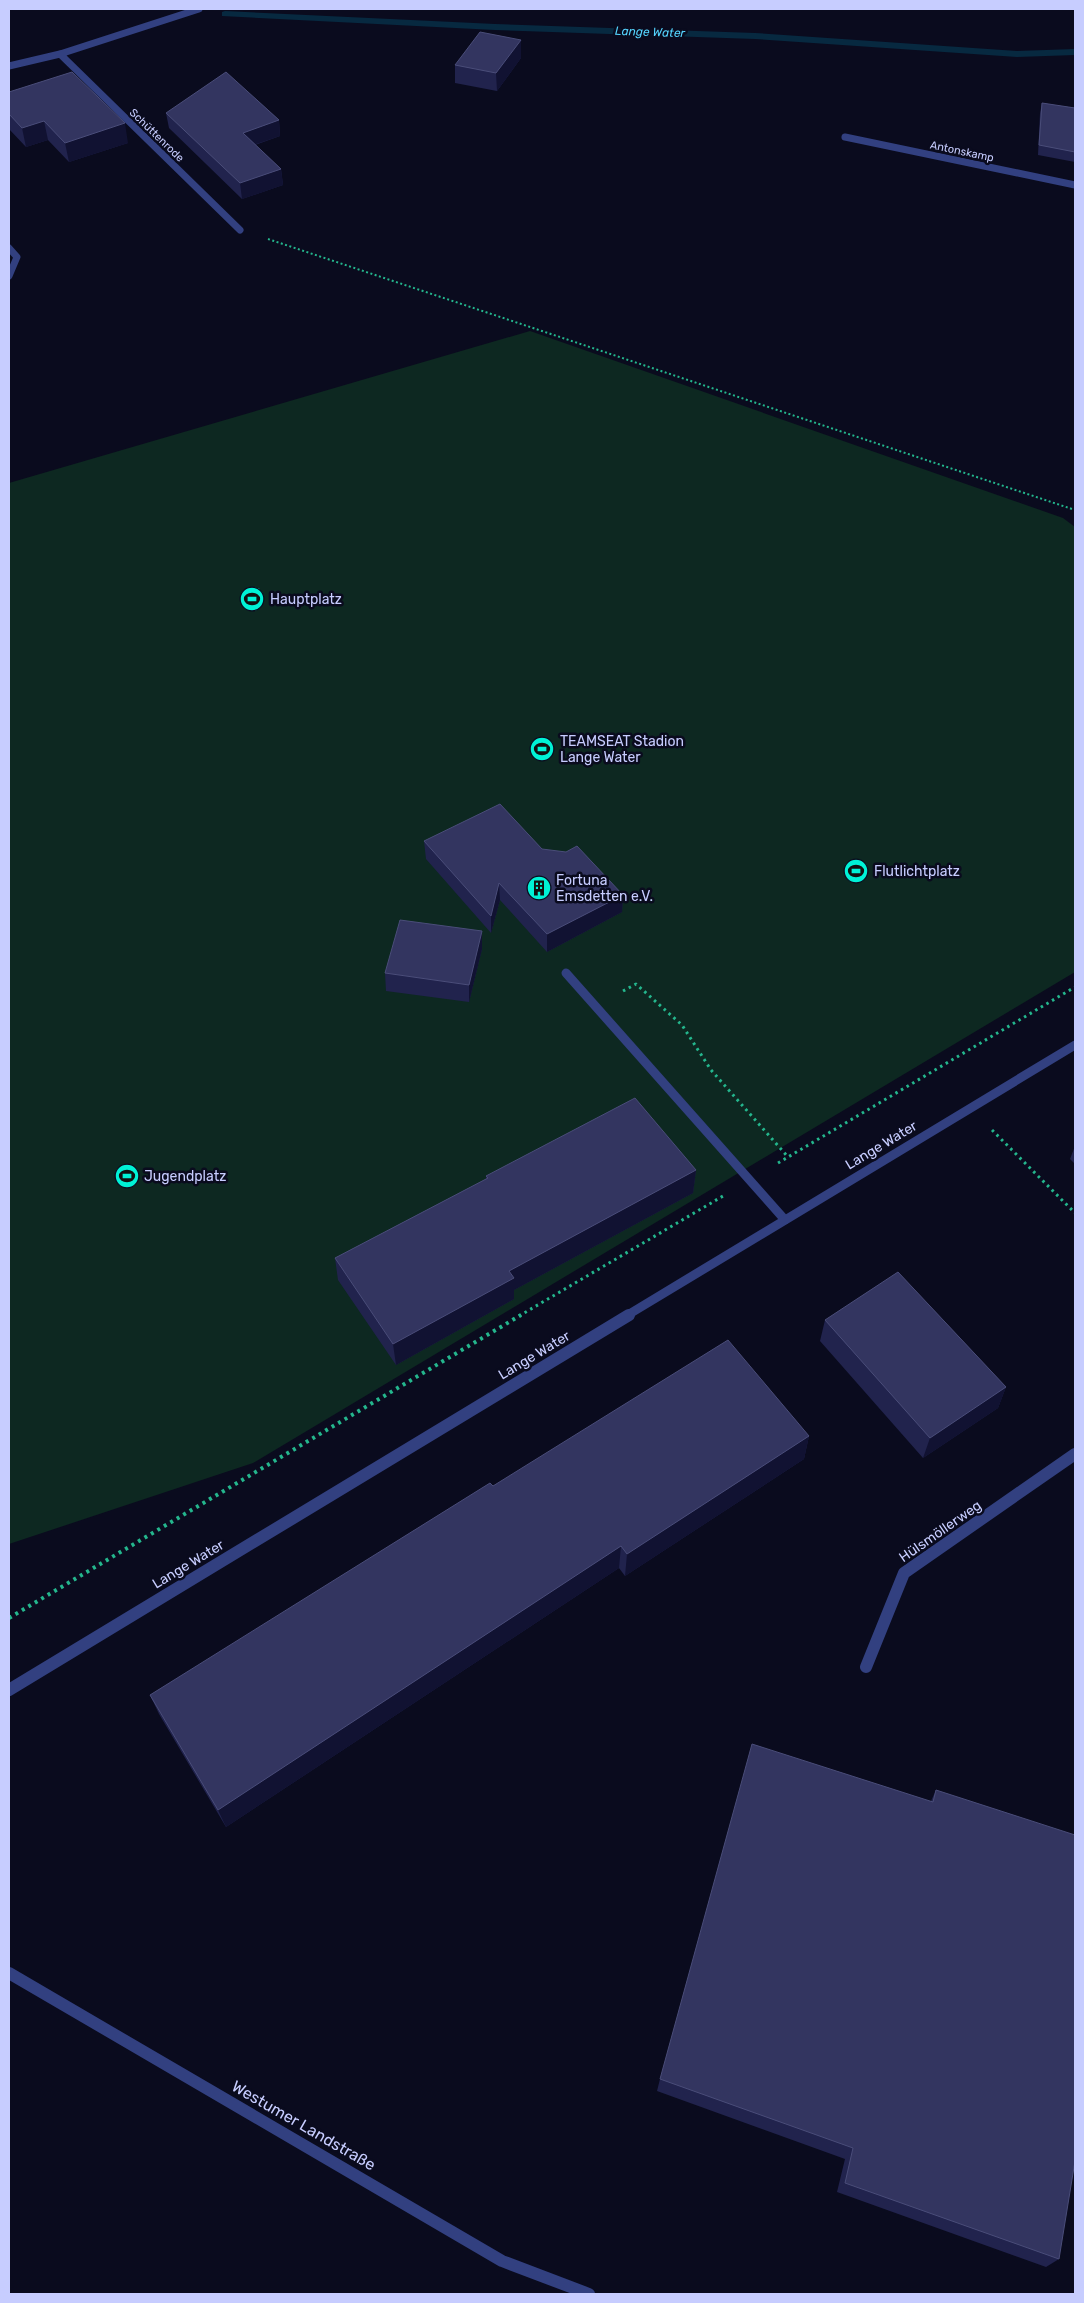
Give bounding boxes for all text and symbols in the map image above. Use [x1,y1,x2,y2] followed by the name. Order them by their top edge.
[615,24,686,40] water label: Lange Water
[127,106,187,165] street label: Schüttenrode
[929,138,995,165] street label: Antonskamp
[239,586,265,612] sports icon: Hauptplatz
[270,591,342,608] place label: Hauptplatz
[560,733,684,766] place label: TEAMSEAT Stadion Lange Water
[529,736,555,762] sports icon: TEAMSEAT Stadion Lange Water
[843,858,869,884] sports icon: Flutlichtplatz
[874,863,960,880] place label: Flutlichtplatz
[556,872,653,905] place label: Fortuna Emsdetten e.V.
[526,875,552,901] building icon: Fortuna Emsdetten e.V.
[842,1117,921,1173] street label: Lange Water
[114,1163,140,1189] sports icon: Jugendplatz
[144,1168,226,1185] place label: Jugendplatz
[495,1327,574,1383] street label: Lange Water
[896,1497,985,1566] street label: Hülsmöllerweg
[149,1536,228,1592] street label: Lange Water
[228,2076,379,2174] street label: Westumer Landstraße

